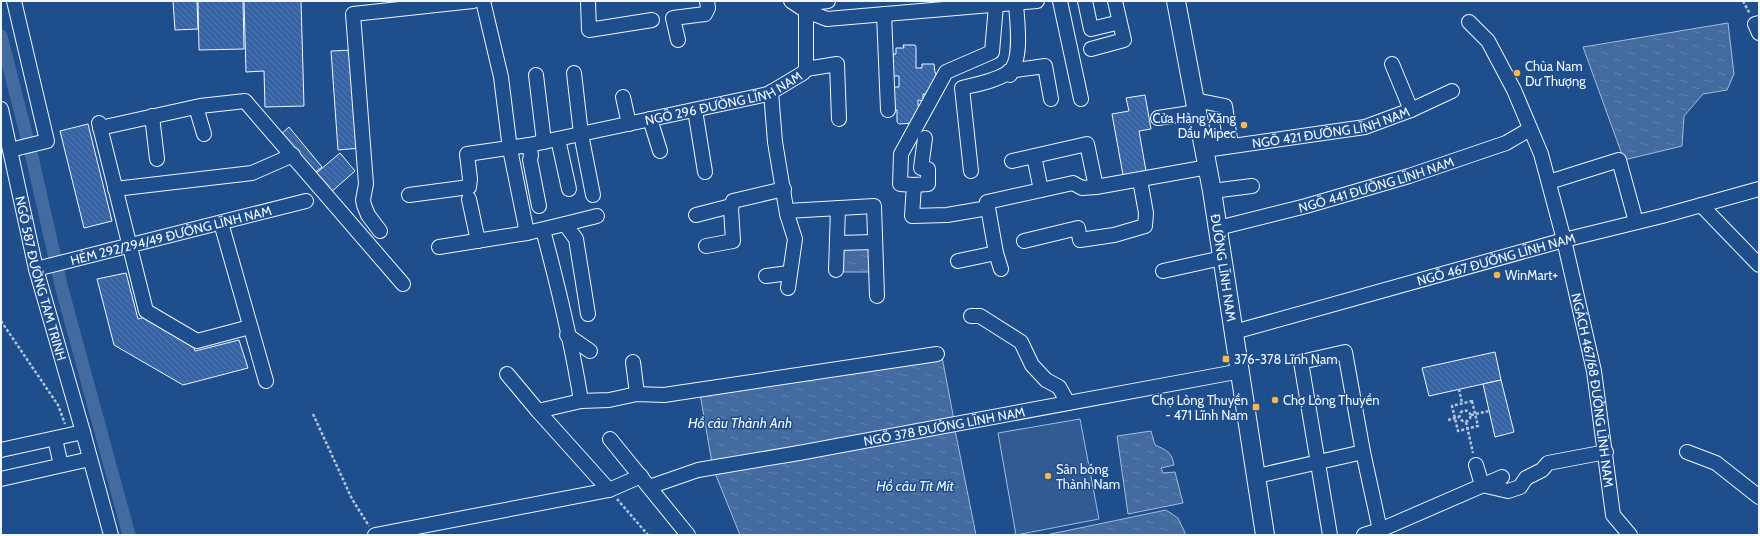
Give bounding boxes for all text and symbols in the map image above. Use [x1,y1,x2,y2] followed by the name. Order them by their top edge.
[1525,58,1586,89] place label: Chùa Nam Dư Thượng
[643,67,805,128] street label: NGÕ 296 ĐƯỜNG LĨNH NAM
[1512,68,1522,78] marker: Chùa Nam Dư Thượng
[1251,103,1412,151] street label: NGÕ 421 ĐƯỜNG LĨNH NAM
[1153,110,1237,141] place label: Cửa Hàng Xăng Dầu Mipec
[1239,120,1249,130] marker: Cửa Hàng Xăng Dầu Mipec
[1297,153,1456,216] street label: NGÕ 441 ĐƯỜNG LĨNH NAM
[12,195,70,362] street label: NGÕ 587 ĐƯỜNG TAM TRINH
[68,202,273,268] street label: HẺM 292/294/49 ĐƯỜNG LĨNH NAM
[1208,213,1240,323] street label: ĐƯỜNG LĨNH NAM
[1415,230,1577,289] street label: NGÕ 467 ĐƯỜNG LĨNH NAM
[1505,267,1558,283] place label: WinMart+
[1492,270,1502,280] marker: WinMart+
[1568,291,1617,488] street label: NGÁCH 467/68 ĐƯỜNG LĨNH NAM
[1234,351,1338,367] place label: 376-378 Lĩnh Nam
[1221,354,1231,364] marker: 376-378 Lĩnh Nam
[1152,392,1248,423] place label: Chợ Lòng Thuyền - 471 Lĩnh Nam
[1283,392,1379,408] place label: Chợ Lòng Thuyền
[1270,395,1280,405] marker: Chợ Lòng Thuyền
[1251,402,1261,412] marker: Chợ Lòng Thuyền - 471 Lĩnh Nam
[862,403,1026,449] street label: NGÕ 378 ĐƯỜNG LĨNH NAM
[688,414,792,432] water label: Hồ câu Thành Anh
[1056,461,1120,492] place label: Sân bóng Thành Nam
[1043,471,1053,481] marker: Sân bóng Thành Nam
[876,477,955,495] water label: Hồ câu Tít Mít

